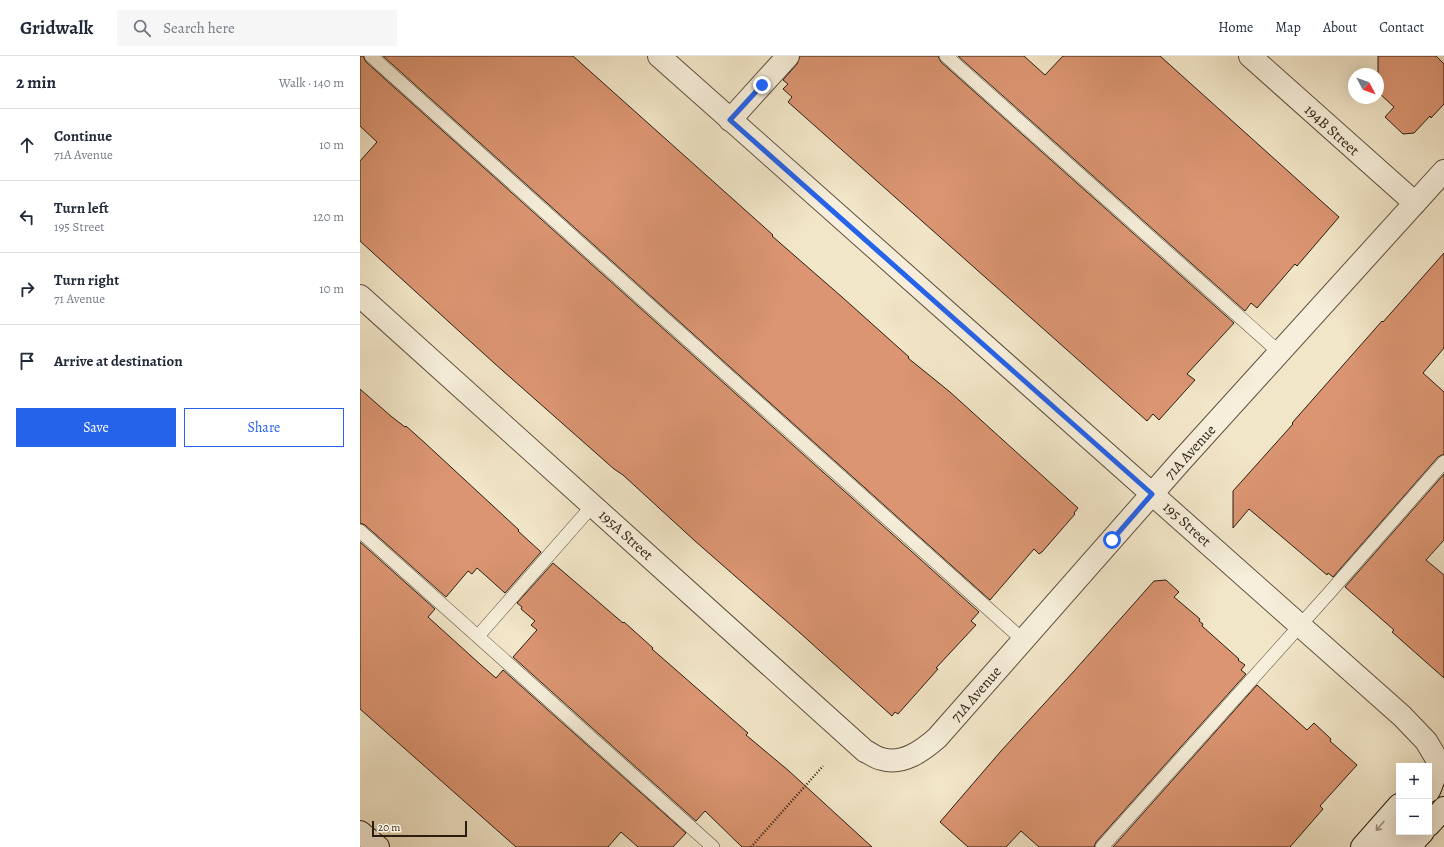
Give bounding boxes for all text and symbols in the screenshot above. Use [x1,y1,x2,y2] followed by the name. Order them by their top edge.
[117,10,397,46] search box
[20,15,93,41] text: Gridwalk
[131,17,153,39] icon: search
[163,18,235,38] text: Search here
[1218,18,1253,37] text: Home
[1275,18,1301,37] text: Map
[1323,18,1357,37] text: About
[1379,18,1424,37] text: Contact
[1348,68,1384,104] north arrow
[16,71,56,94] text: 2 min
[279,74,344,91] text: Walk · 140 m
[753,76,771,94] route end
[1300,100,1364,160] street label: 194B Street
[54,126,112,146] text: Continue
[16,134,38,156] icon: ahead
[319,136,344,153] text: 10 m
[54,146,113,163] text: 71A Avenue
[54,198,109,218] text: Turn left
[16,206,38,228] icon: left
[313,208,344,225] text: 120 m
[54,218,105,235] text: 195 Street
[54,270,119,290] text: Turn right
[16,278,38,300] icon: right
[319,280,344,297] text: 10 m
[54,290,105,307] text: 71 Avenue
[16,350,38,372] icon: arrive
[54,351,183,371] text: Arrive at destination
[16,408,176,447] button: Save
[184,408,344,447] button: Share
[1160,420,1220,484] street label: 71A Avenue
[1159,497,1215,551] street label: 195 Street
[594,505,658,565] street label: 195A Street
[1103,531,1121,549] route start
[946,662,1006,726] street label: 71A Avenue
[1396,763,1432,835] map controls
[1396,763,1432,799] button: +
[1396,799,1432,835] button: −
[372,819,467,838] scale bar
[378,820,400,835] text: 20 m
[1376,821,1385,831] one-way arrow

